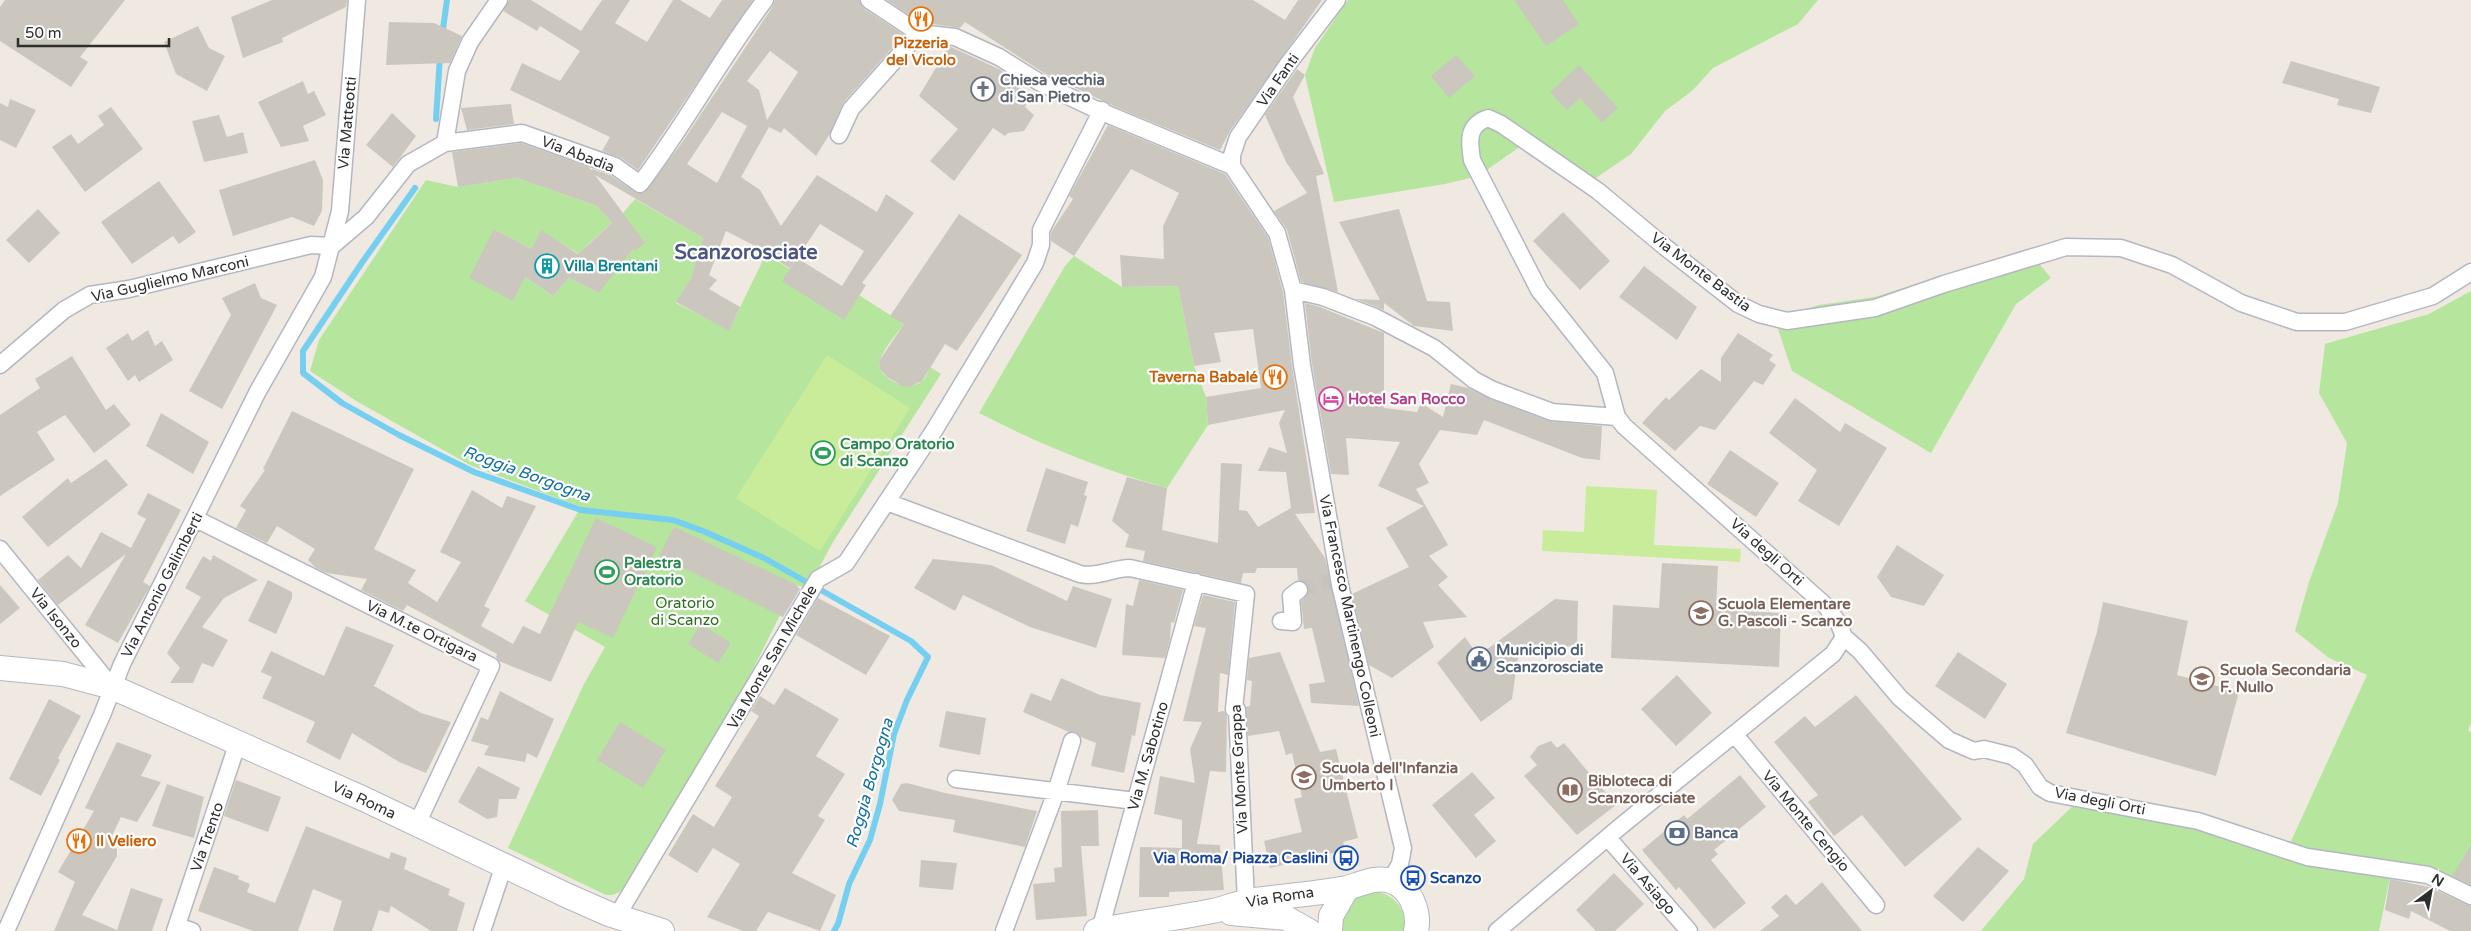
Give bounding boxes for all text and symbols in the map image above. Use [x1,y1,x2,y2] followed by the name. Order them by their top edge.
[908,6,934,32] restaurant icon: Pizzeria del Vicolo
[18,15,169,47] scale bar
[25,24,62,42] text: 50 m
[886,34,956,69] place label: Pizzeria del Vicolo
[1253,50,1303,110] street label: Via Fanti
[1000,71,1105,106] place label: Chiesa vecchia di San Pietro
[334,76,360,170] street label: Via Matteotti
[970,76,996,102] church icon: Chiesa vecchia di San Pietro
[539,132,617,176] street label: Via Abadia
[1647,229,1755,315] street label: Via Monte Bastia
[674,241,818,265] district label: Scanzorosciate
[89,252,251,306] street label: Via Guglielmo Marconi
[534,253,560,279] building icon: Villa Brentani
[564,257,658,275] place label: Villa Brentani
[1262,364,1288,390] restaurant icon: Taverna Babalé
[1148,368,1258,386] place label: Taverna Babalé
[1318,386,1344,412] hotel icon: Hotel San Rocco
[1348,390,1465,408] place label: Hotel San Rocco
[840,435,955,470] place label: Campo Oratorio di Scanzo
[810,440,836,466] sports icon: Campo Oratorio di Scanzo
[460,442,594,507] water label: Roggia Borgogna
[1315,493,1385,739] street label: Via Francesco Martinengo Colleoni
[117,509,207,661] street label: Via Antonio Galimberti
[1727,514,1807,590] street label: Via degli Orti
[624,554,683,589] place label: Palestra Oratorio
[594,559,620,585] sports icon: Palestra Oratorio
[723,582,821,732] street label: Via Monte San Michele
[26,584,86,652] street label: Via Isonzo
[651,594,719,629] park label: Oratorio di Scanzo
[1718,595,1852,630] place label: Scuola Elementare G. Pascoli - Scanzo
[363,596,481,666] street label: Via M.te Ortigara
[1688,600,1714,626] school or university icon: Scuola Elementare G. Pascoli - Scanzo
[1496,641,1604,676] place label: Municipio di Scanzorosciate
[1466,646,1492,672] public building icon: Municipio di Scanzorosciate
[2220,661,2351,696] place label: Scuola Secondaria F. Nullo
[2189,666,2215,692] school or university icon: Scuola Secondaria F. Nullo
[1124,699,1172,813] street label: Via M. Sabotino
[1227,704,1251,834] street label: Via Monte Grappa
[842,715,898,850] water label: Roggia Borgogna
[1322,759,1458,794] place label: Scuola dell'Infanzia Umberto I
[1291,764,1317,790] school or university icon: Scuola dell'Infanzia Umberto I
[1758,767,1854,875] street label: Via Monte Cengio
[1588,772,1696,807] place label: Bibloteca di Scanzorosciate
[329,777,399,823] street label: Via Roma
[1557,777,1583,803] library icon: Bibloteca di Scanzorosciate
[2053,783,2147,819] street label: Via degli Orti
[187,800,227,874] street label: Via Trento
[1664,820,1690,846] bank icon: Banca
[1694,824,1738,842] place label: Banca
[66,828,92,854] restaurant icon: Il Veliero
[96,832,156,850] place label: Il Veliero
[1333,845,1359,871] bus stop icon: Via Roma/ Piazza Caslini
[1153,849,1328,867] place label: Via Roma/ Piazza Caslini
[1616,850,1680,918] street label: Via Asiago
[1400,865,1426,891] bus stop icon: Scanzo
[2406,866,2456,916] north arrow
[1430,869,1481,887] place label: Scanzo
[2428,870,2447,891] text: N
[1245,883,1315,911] street label: Via Roma

